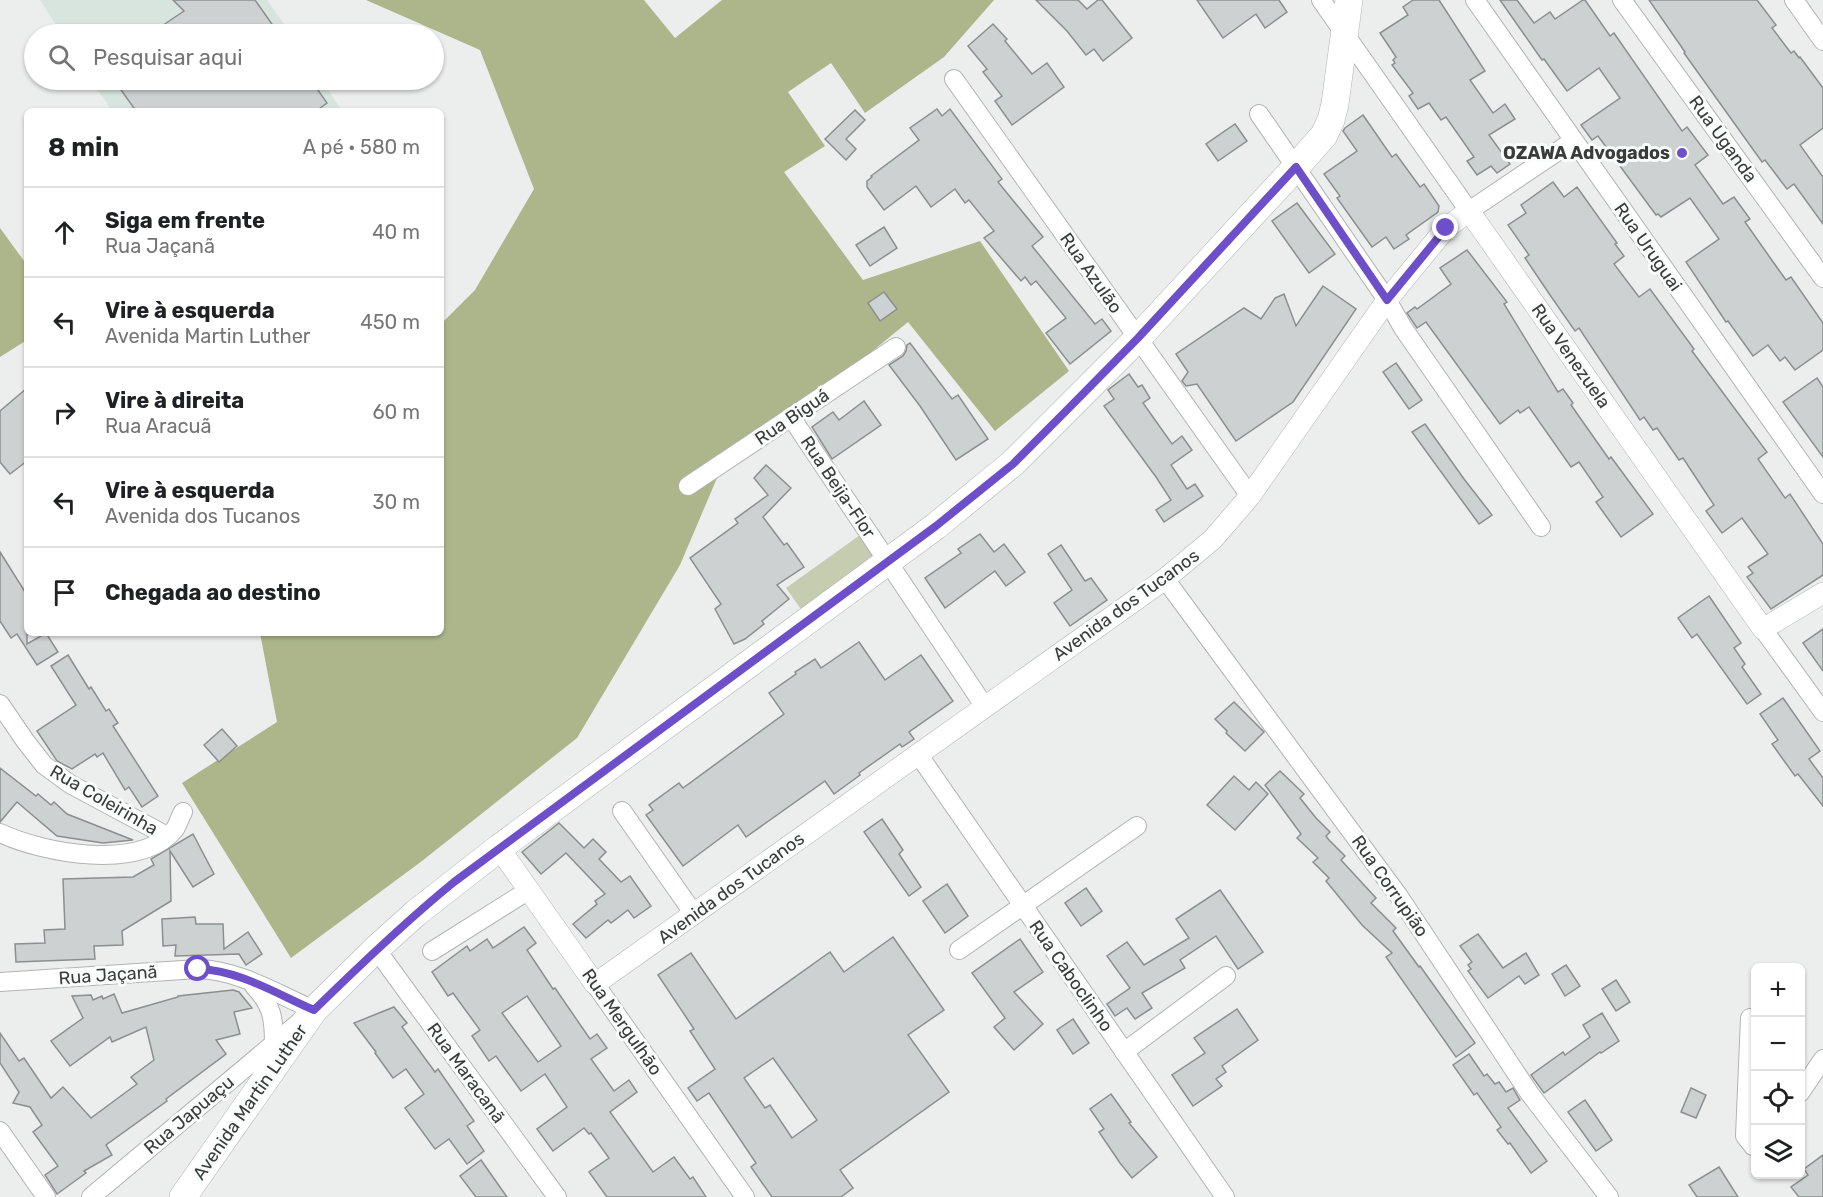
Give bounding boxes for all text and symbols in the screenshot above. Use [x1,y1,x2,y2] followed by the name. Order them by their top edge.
[24,24,444,90] search box
[45,41,78,74] icon: search
[93,44,243,71] text: Pesquisar aqui
[1684,91,1762,187] street label: Rua Uganda
[48,132,119,163] text: 8 min
[303,135,420,159] text: A pé · 580 m
[1503,142,1670,164] place label: OZAWA Advogados
[1675,146,1689,160] marker: OZAWA Advogados
[1609,198,1687,296] street label: Rua Uruguai
[105,207,265,234] text: Siga em frente
[1432,214,1458,240] route end
[48,216,81,249] icon: ahead
[372,220,420,244] text: 40 m
[1055,229,1127,317] street label: Rua Azulão
[105,234,215,258] text: Rua Jaçanã
[105,297,275,324] text: Vire à esquerda
[1527,299,1615,413] street label: Rua Venezuela
[48,306,81,339] icon: left
[360,310,420,334] text: 450 m
[105,324,310,348] text: Avenida Martin Luther
[751,384,833,450] street label: Rua Biguá
[105,387,244,414] text: Vire à direita
[48,396,81,429] icon: right
[373,400,420,424] text: 60 m
[105,414,212,438] text: Rua Aracuã
[796,432,880,542] street label: Rua Beija-Flor
[105,477,275,504] text: Vire à esquerda
[48,486,81,519] icon: left
[373,490,420,514] text: 30 m
[105,504,300,528] text: Avenida dos Tucanos
[1048,544,1204,666] street label: Avenida dos Tucanos
[48,576,81,609] icon: arrive
[105,579,321,606] text: Chegada ao destino
[46,760,162,840] street label: Rua Coleirinha
[653,827,809,949] street label: Avenida dos Tucanos
[1347,831,1433,941] street label: Rua Corrupião
[1024,916,1118,1036] street label: Rua Caboclinho
[184,955,210,981] route start
[58,961,158,989] street label: Rua Jaçanã
[1751,963,1805,1179] map controls
[1751,963,1805,1017] button: +
[577,964,667,1080] street label: Rua Mergulhão
[1751,1017,1805,1071] button: −
[422,1019,510,1127] street label: Rua Maracanã
[188,1020,312,1184] street label: Avenida Martin Luther
[140,1071,238,1159] street label: Rua Japuaçu
[1751,1071,1805,1125] button: locate
[1751,1125,1805,1179] button: layers

